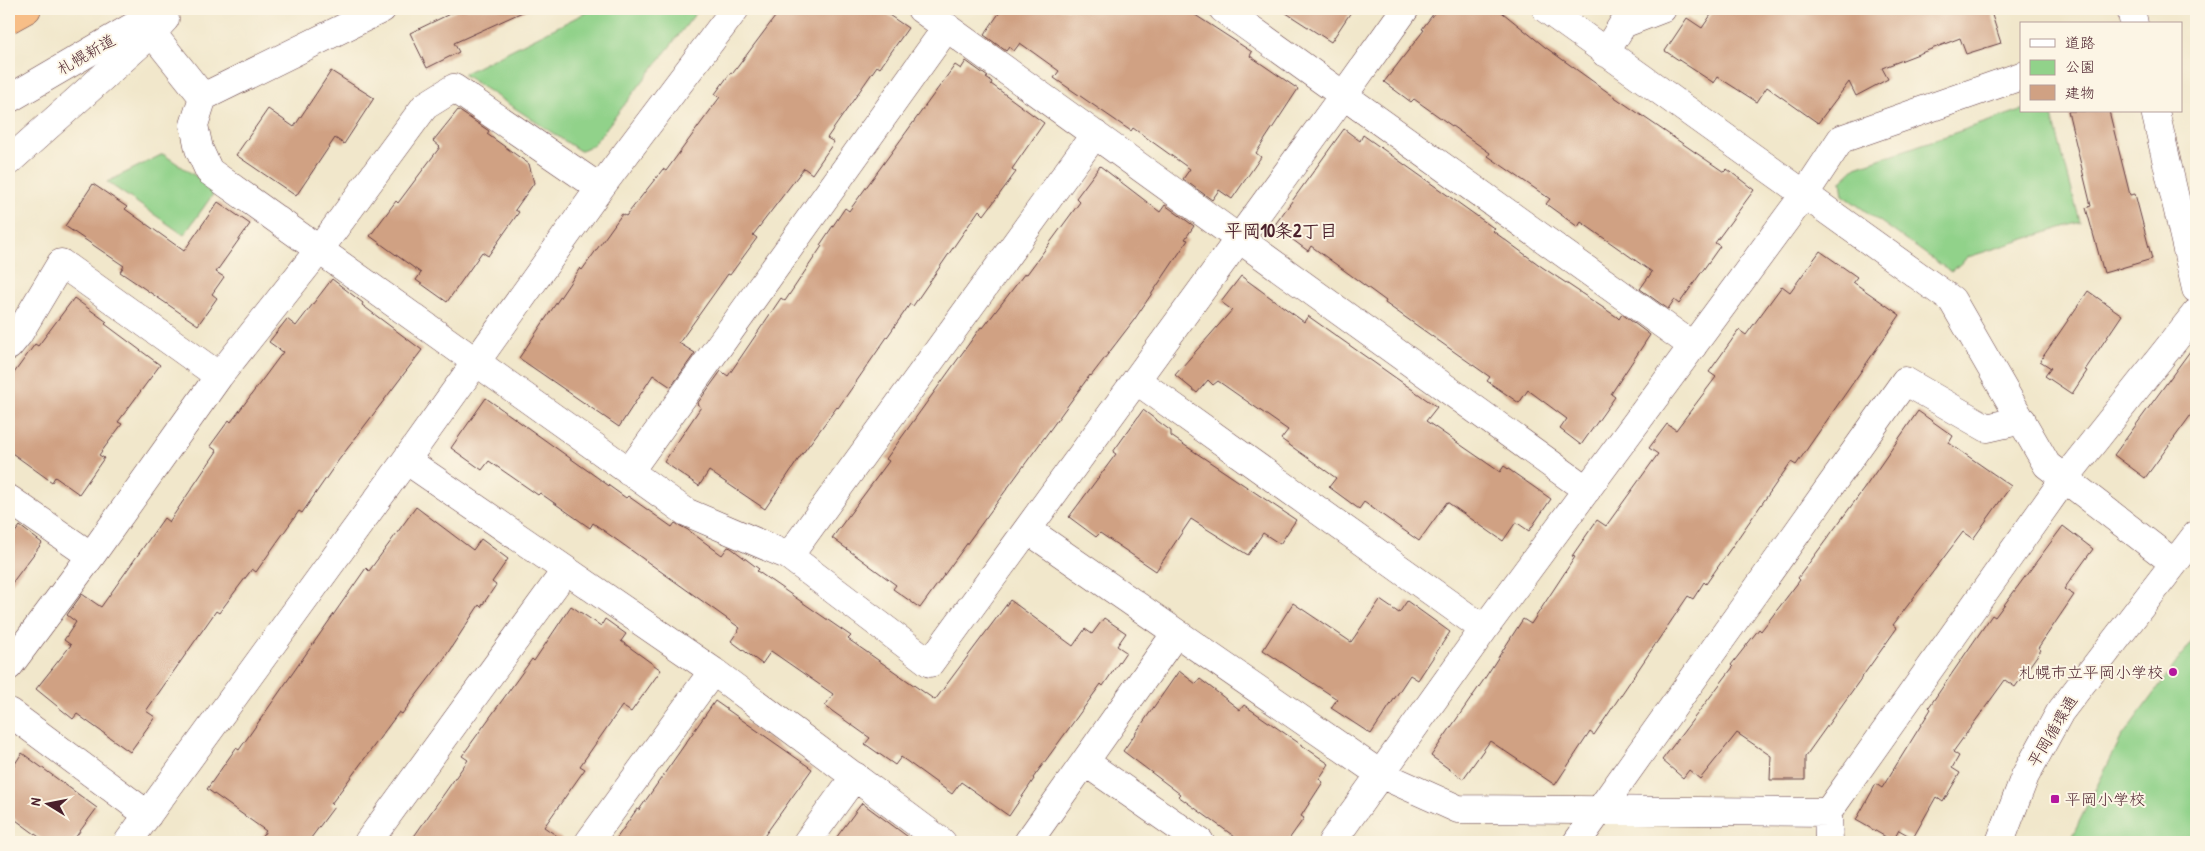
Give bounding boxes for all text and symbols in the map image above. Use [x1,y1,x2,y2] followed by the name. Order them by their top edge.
[2020,22,2182,112] legend
[53,28,119,80] street label: 札幌新道
[2065,32,2095,53] text: 道路
[2065,56,2095,77] text: 公園
[2065,82,2095,103] text: 建物
[1224,218,1338,243] district label: 平岡10条2丁目
[2019,661,2163,683] place label: 札幌市立平岡小学校
[2167,666,2179,678] marker: 札幌市立平岡小学校
[2022,691,2082,771] street label: 平岡循環通
[22,778,72,828] north arrow
[2065,788,2145,810] place label: 平岡小学校
[2049,793,2061,805] marker: 平岡小学校
[25,796,45,807] text: N

